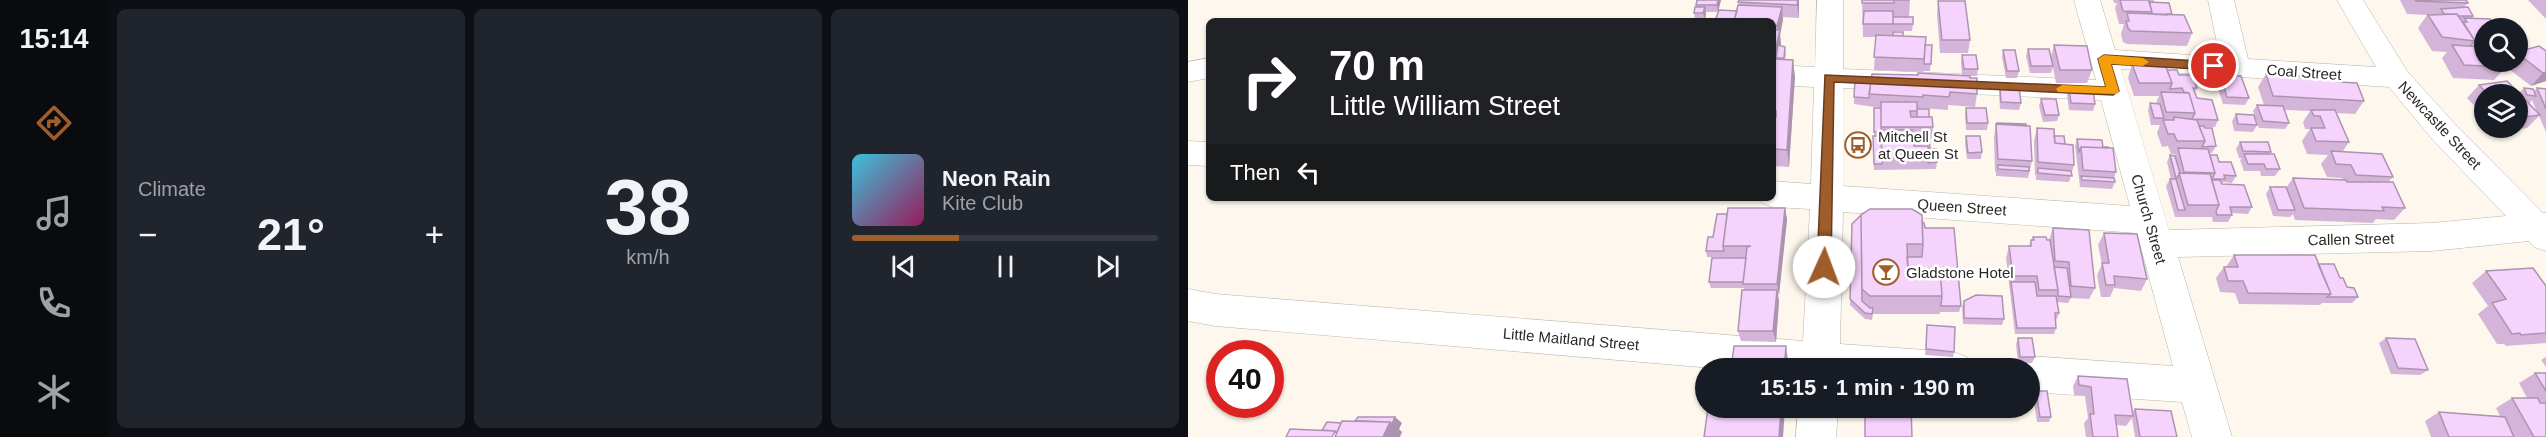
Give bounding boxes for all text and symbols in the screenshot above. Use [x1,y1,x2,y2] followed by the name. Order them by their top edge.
[2474,18,2528,138] map controls
[2474,18,2528,72] button: search
[19,24,89,54] text: 15:14
[2188,40,2239,91] pin
[1230,42,1308,120] icon: right
[1329,42,1425,89] text: 70 m
[2197,49,2230,82] icon: arrive
[2266,61,2343,83] street label: Coal Street
[2395,78,2485,173] street label: Newcastle Street
[2474,84,2528,138] button: layers
[1329,91,1560,121] text: Little William Street
[33,102,75,144] icon: directions
[1878,128,1959,162] place label: Mitchell St at Queen St
[1843,130,1873,160] bus stop icon: Mitchell St at Queen St
[1292,156,1325,189] icon: left
[1230,160,1280,185] text: Then
[605,163,691,251] text: 38
[942,166,1051,191] text: Neon Rain
[2128,172,2170,267] street label: Church Street
[138,178,206,200] text: Climate
[33,192,75,234] icon: music
[942,192,1023,214] text: Kite Club
[1917,195,2008,219] street label: Queen Street
[257,209,325,260] text: 21°
[138,216,157,253] text: −
[425,216,444,253] text: +
[2307,230,2395,248] street label: Callen Street
[1792,235,1856,299] position arrow
[626,246,670,268] text: km/h
[887,250,920,283] icon: previous
[989,250,1022,283] icon: pause
[1091,250,1124,283] icon: next
[1871,257,1901,287] bar icon: Gladstone Hotel
[1906,264,2014,281] place label: Gladstone Hotel
[33,282,75,324] icon: phone
[1502,325,1641,353] street label: Little Maitland Street
[1206,340,1284,418] speed limit sign: 40
[33,371,75,413] icon: climate
[1760,375,1975,400] text: 15:15 · 1 min · 190 m

